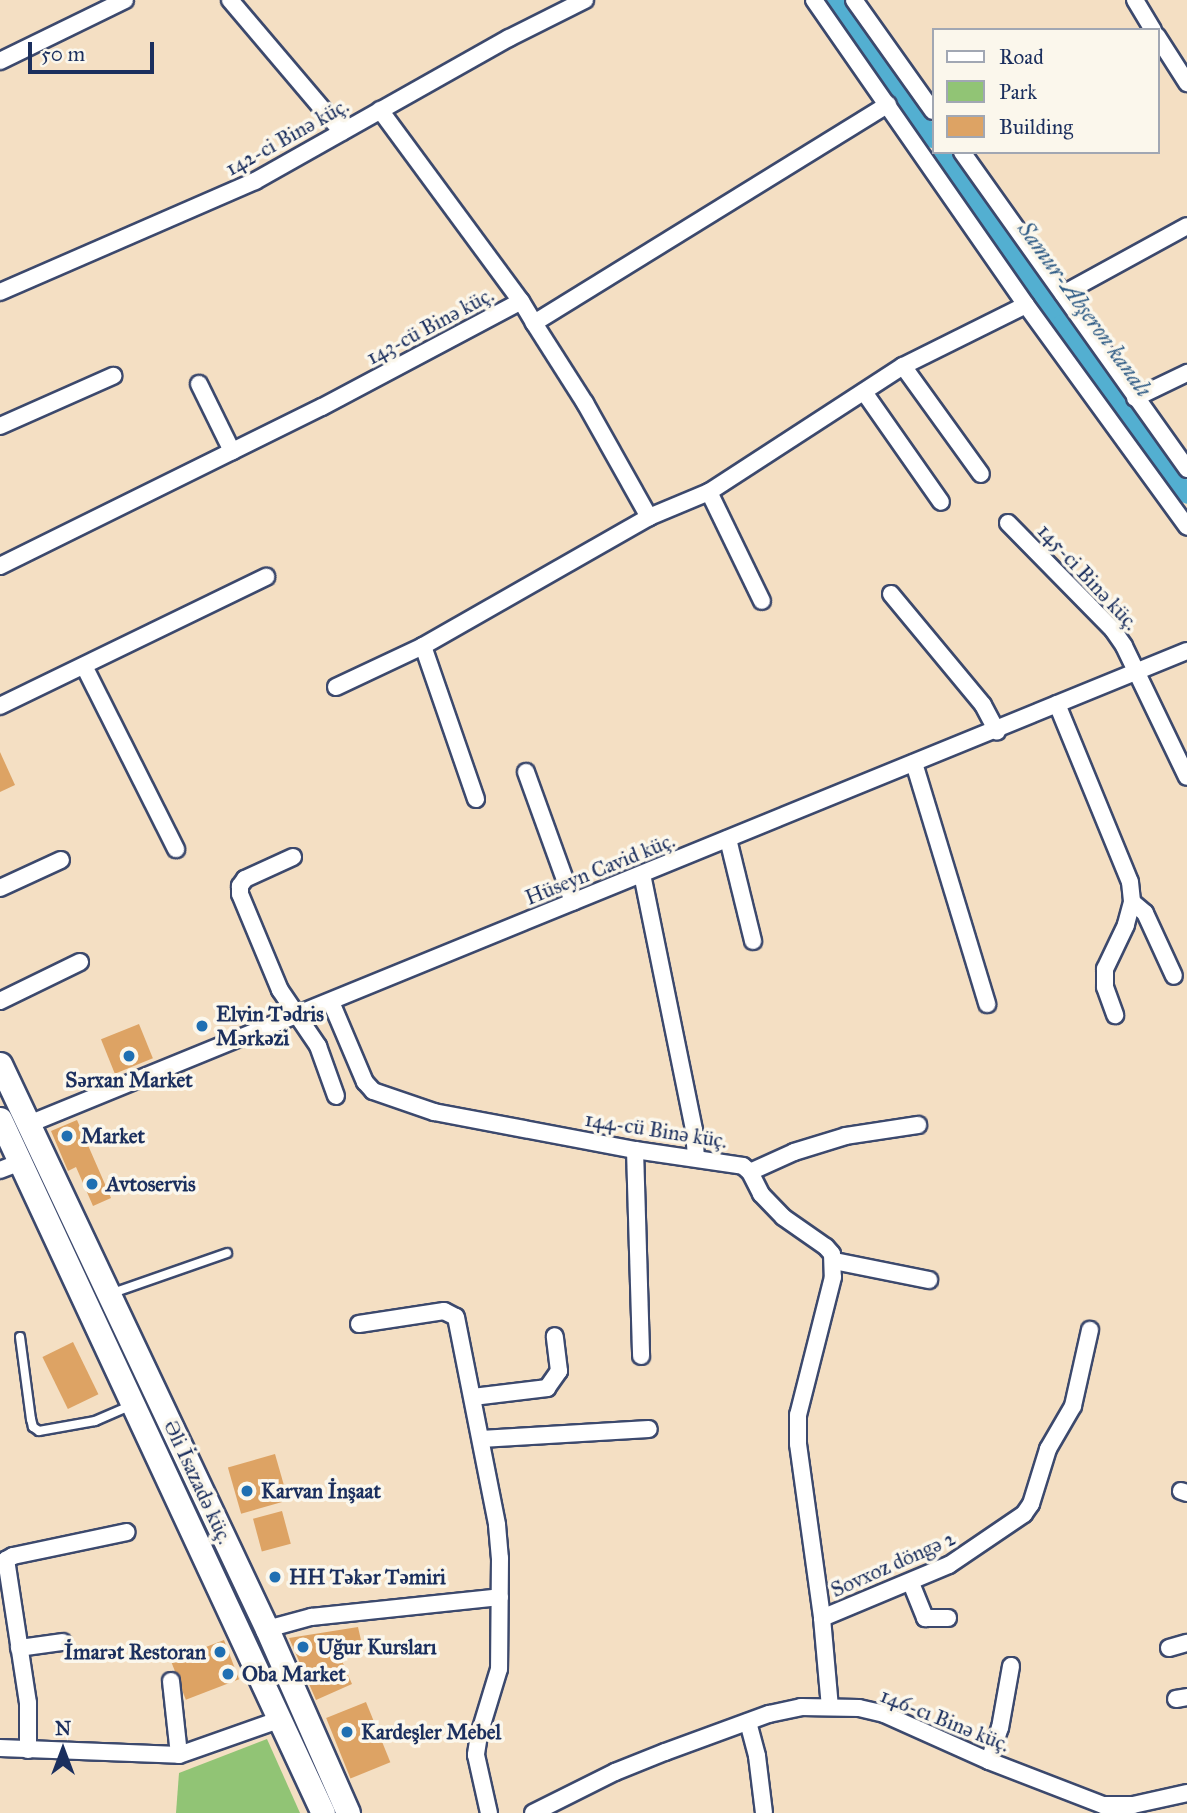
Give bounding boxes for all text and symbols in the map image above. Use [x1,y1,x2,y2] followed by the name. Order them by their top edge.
[32,28,158,72] scale bar
[932,28,1159,154] legend
[41,41,85,67] text: 50 m
[999,44,1044,70] text: Road
[999,79,1037,105] text: Park
[221,93,353,181] street label: 142-ci Binə küç.
[999,114,1073,140] text: Building
[1012,216,1158,402] water label: Samur-Abşeron kanalı
[362,282,498,370] street label: 143-cü Binə küç.
[1032,518,1144,636] street label: 145-ci Binə küç.
[521,827,679,911] street label: Hüseyn Cavid küç.
[216,1001,324,1051] place label: Elvin Tədris Mərkəzi
[194,1018,210,1034] marker: Elvin Tədris Mərkəzi
[121,1048,137,1064] marker: Sərxan Market
[65,1067,193,1093] place label: Sərxan Market
[583,1106,729,1154] street label: 144-cü Binə küç.
[81,1123,145,1149] place label: Market
[59,1128,75,1144] marker: Market
[106,1171,196,1197] place label: Avtoservis
[84,1176,100,1192] marker: Avtoservis
[158,1416,238,1548] street label: Əli İsazadə küç.
[261,1478,381,1504] place label: Karvan İnşaat
[239,1483,255,1499] marker: Karvan İnşaat
[827,1525,959,1603] street label: Sovxoz döngə 2
[289,1564,446,1590] place label: HH Təkər Təmiri
[267,1569,283,1585] marker: HH Təkər Təmiri
[317,1634,436,1660] place label: Uğur Kursları
[64,1639,206,1665] place label: İmarət Restoran
[295,1639,311,1655] marker: Uğur Kursları
[212,1644,228,1660] marker: İmarət Restoran
[242,1661,346,1687] place label: Oba Market
[220,1666,236,1682] marker: Oba Market
[877,1683,1013,1757] street label: 146-cı Binə küç.
[28,1715,98,1785] north arrow
[55,1717,71,1740] text: N
[361,1719,501,1745] place label: Kardeşler Mebel
[339,1724,355,1740] marker: Kardeşler Mebel

